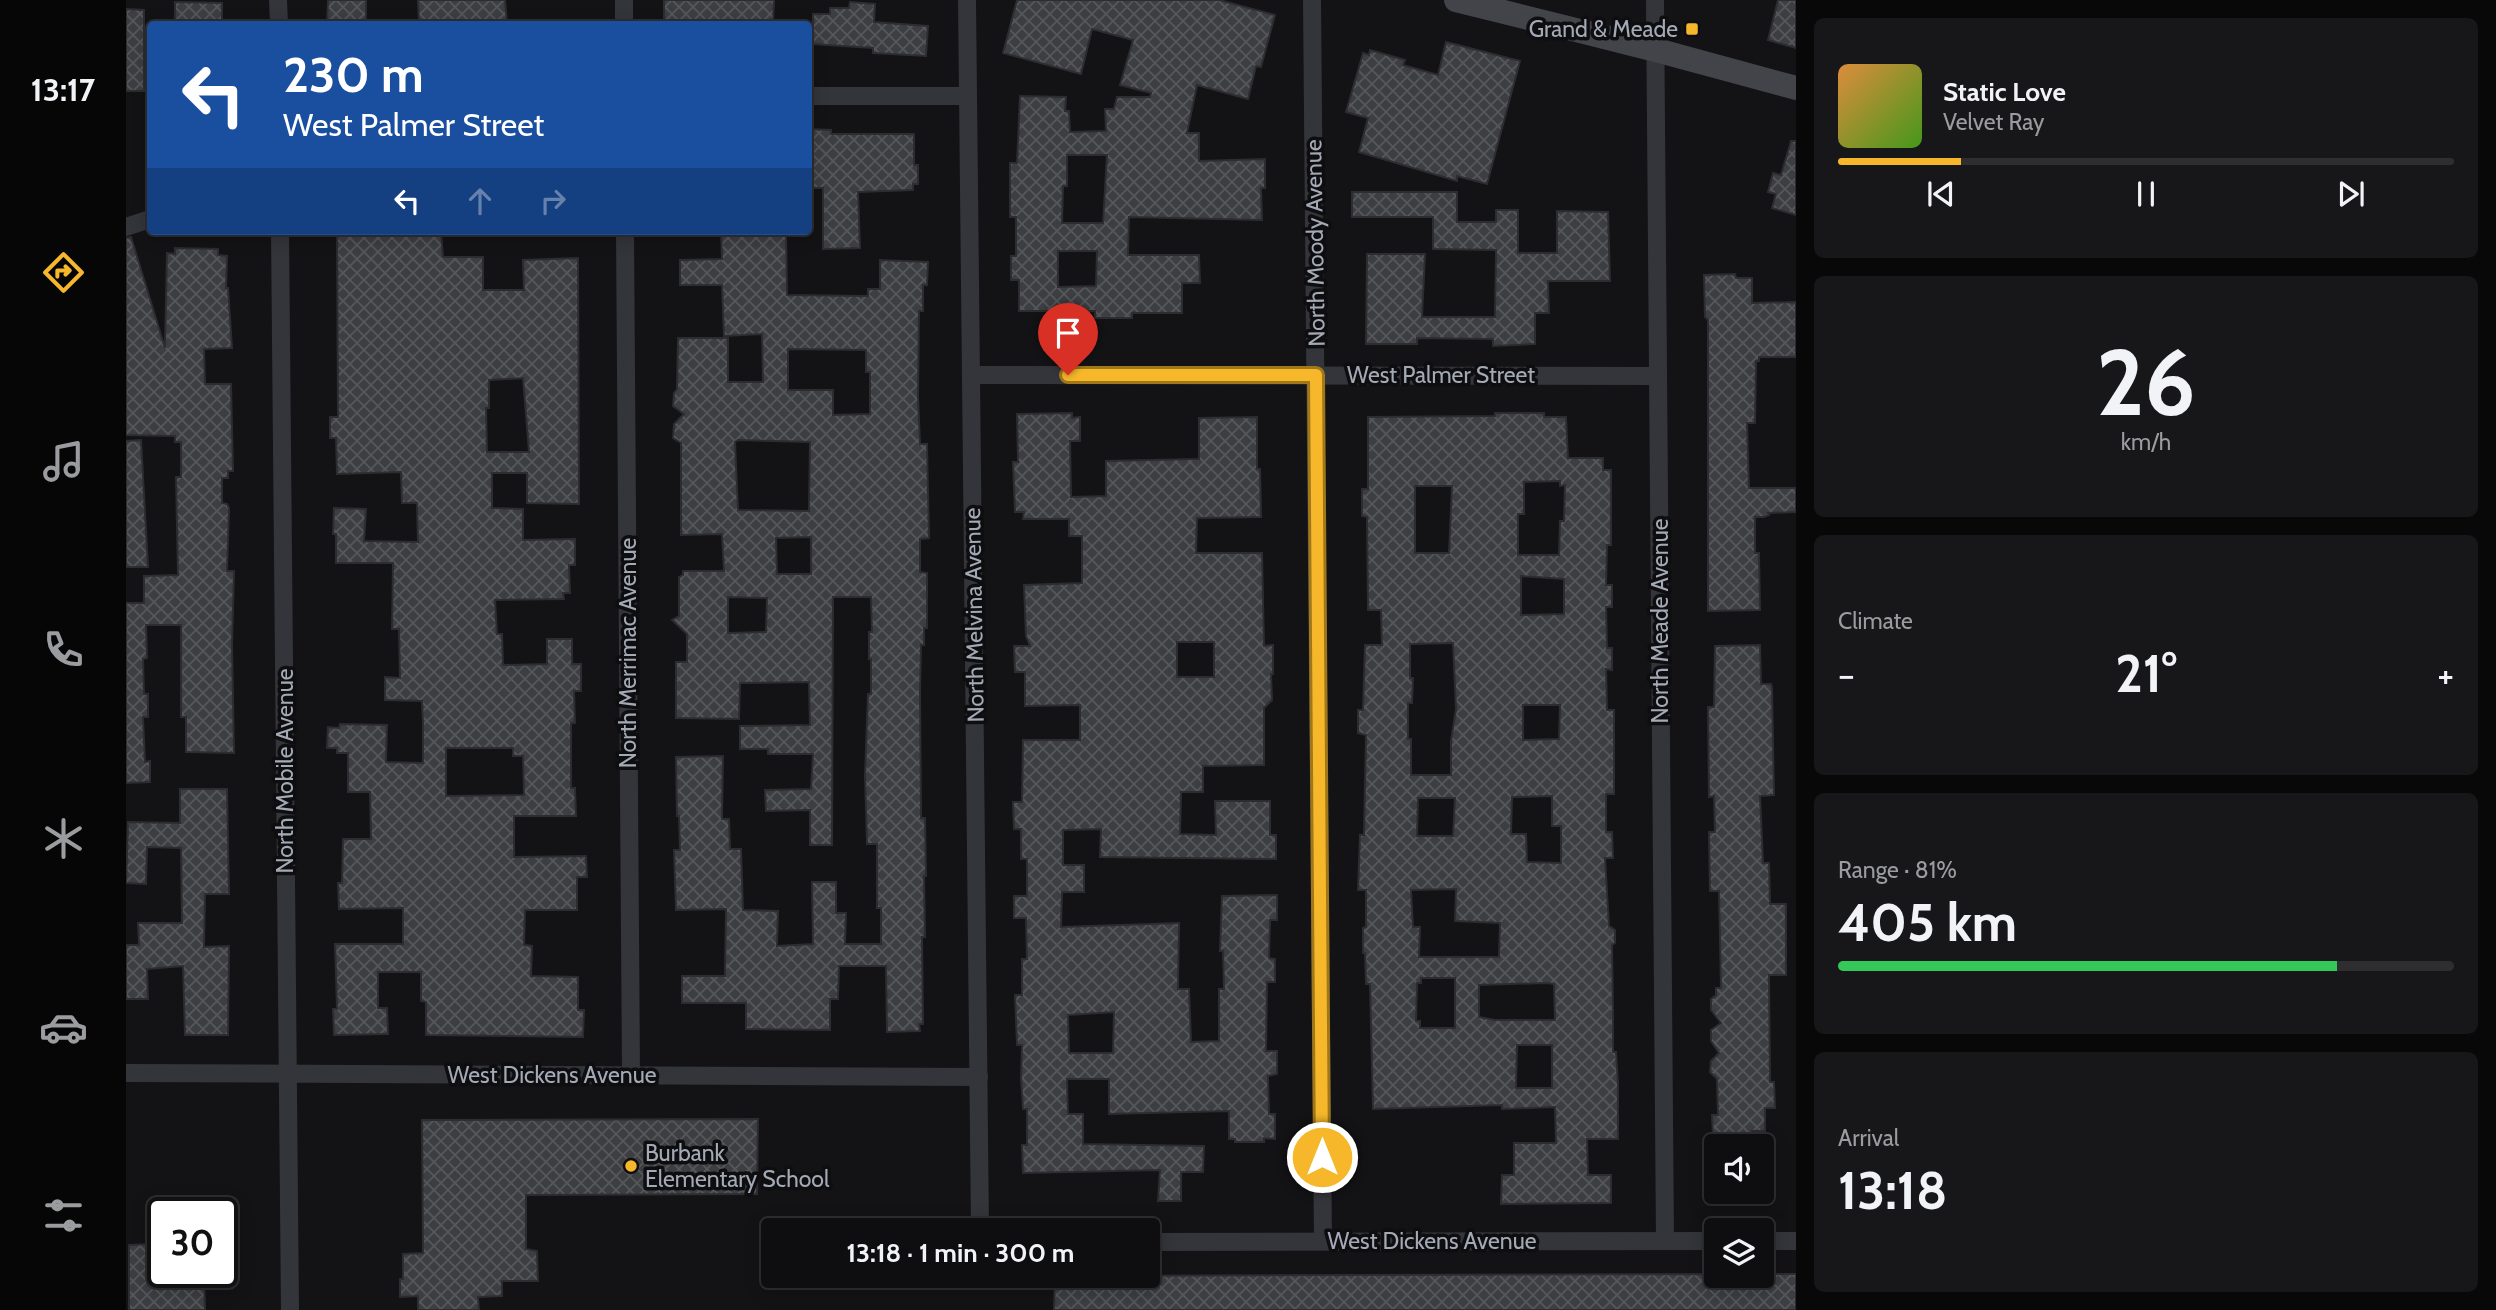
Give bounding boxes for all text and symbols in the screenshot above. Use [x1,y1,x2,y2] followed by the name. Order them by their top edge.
[1529,15,1678,43] place label: Grand & Meade
[1684,21,1700,37] marker: Grand & Meade
[283,45,424,104] text: 230 m
[168,49,259,140] icon: left
[31,70,95,109] text: 13:17
[1943,76,2066,108] text: Static Love
[283,105,544,144] text: West Palmer Street
[1943,108,2044,136] text: Velvet Ray
[1299,139,1331,347] street label: North Moody Avenue
[1922,175,1960,213] icon: previous
[2127,175,2165,213] icon: pause
[2332,175,2370,213] icon: next
[388,182,426,220] icon: left
[461,182,499,220] icon: ahead
[534,182,572,220] icon: right
[39,248,88,297] icon: directions
[1038,303,1098,375] pin
[1049,314,1087,352] icon: arrive
[2096,327,2196,438] text: 26
[1347,361,1535,389] street label: West Palmer Street
[2121,428,2171,456] text: km/h
[39,437,88,486] icon: music
[958,507,990,723] street label: North Melvina Avenue
[1646,518,1674,724] street label: North Meade Avenue
[614,538,642,768] street label: North Merrimac Avenue
[1838,607,1913,635] text: Climate
[39,625,88,674] icon: phone
[2115,642,2177,705] text: 21°
[1838,651,1855,698] text: −
[2437,651,2454,698] text: +
[271,668,299,874] street label: North Mobile Avenue
[39,814,88,863] icon: climate
[1838,856,1957,884] text: Range · 81%
[1838,891,2017,954] text: 405 km
[39,1003,88,1052] icon: car
[447,1061,657,1089] street label: West Dickens Avenue
[1285,1120,1359,1194] position arrow
[1838,1124,1899,1152] text: Arrival
[1704,1134,1774,1288] map controls
[1704,1134,1774,1204] button: sound
[645,1139,830,1193] place label: Burbank Elementary School
[623,1158,639,1174] marker: Burbank Elementary School
[1838,1159,1947,1222] text: 13:18
[39,1191,88,1240] icon: filters
[147,1197,238,1288] speed limit sign: 30
[1704,1218,1774,1288] button: layers
[1327,1227,1537,1255] street label: West Dickens Avenue
[847,1237,1074,1269] text: 13:18 · 1 min · 300 m

